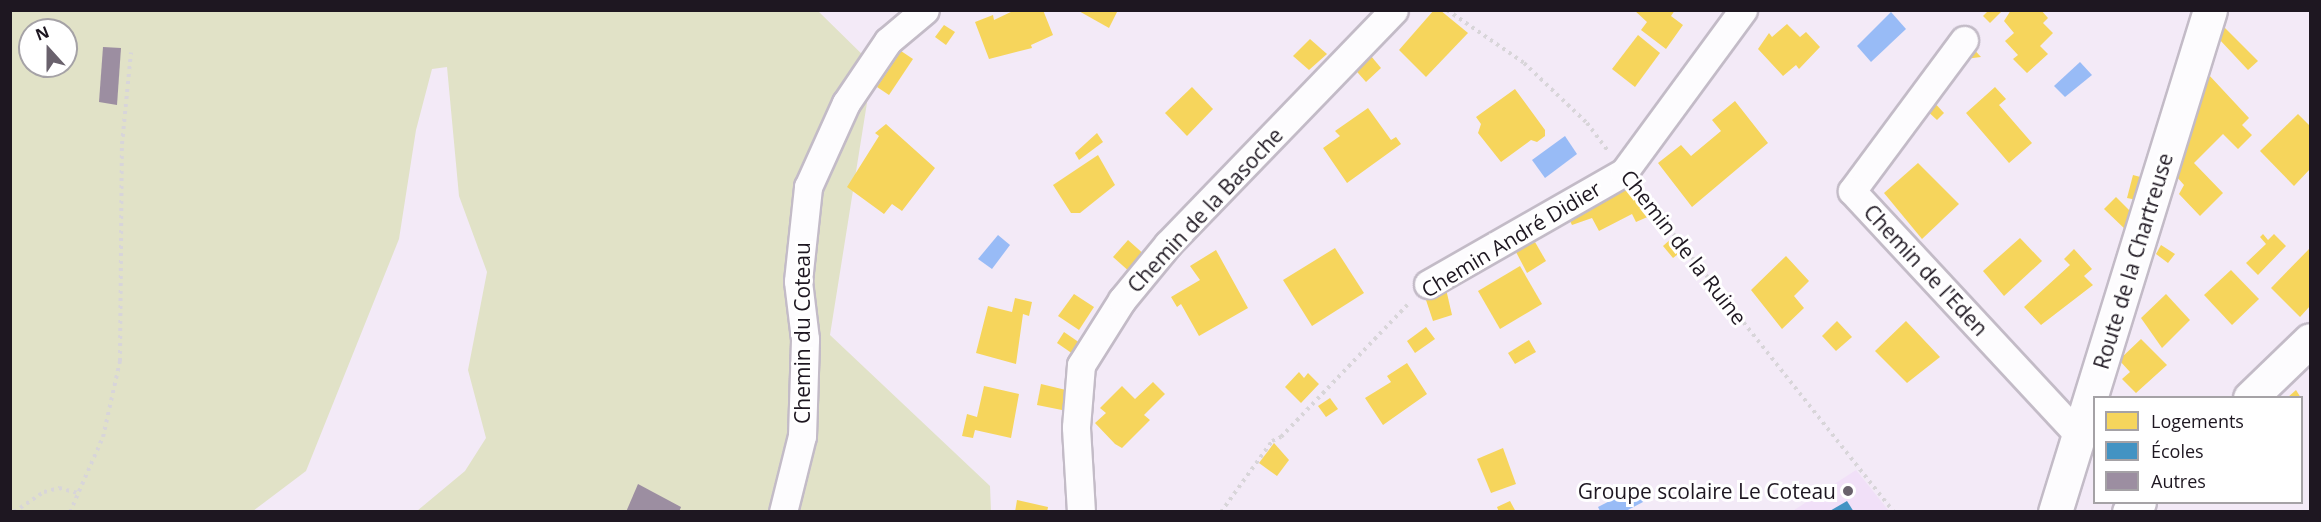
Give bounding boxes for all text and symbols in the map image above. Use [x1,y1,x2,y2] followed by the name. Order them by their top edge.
[18,18,78,78] north arrow
[32,20,52,46] text: N
[1122,122,1288,298] street label: Chemin de la Basoche
[2088,150,2178,372] street label: Route de la Chartreuse
[1616,165,1752,329] street label: Chemin de la Ruine
[1417,175,1605,303] street label: Chemin André Didier
[1859,199,1993,341] street label: Chemin de l'Eden
[789,242,815,424] street label: Chemin du Coteau
[2093,396,2303,504] legend
[2151,409,2244,433] text: Logements
[2151,439,2204,463] text: Écoles
[2151,469,2206,493] text: Autres
[1578,478,1836,504] place label: Groupe scolaire Le Coteau
[1841,484,1855,498] marker: Groupe scolaire Le Coteau

